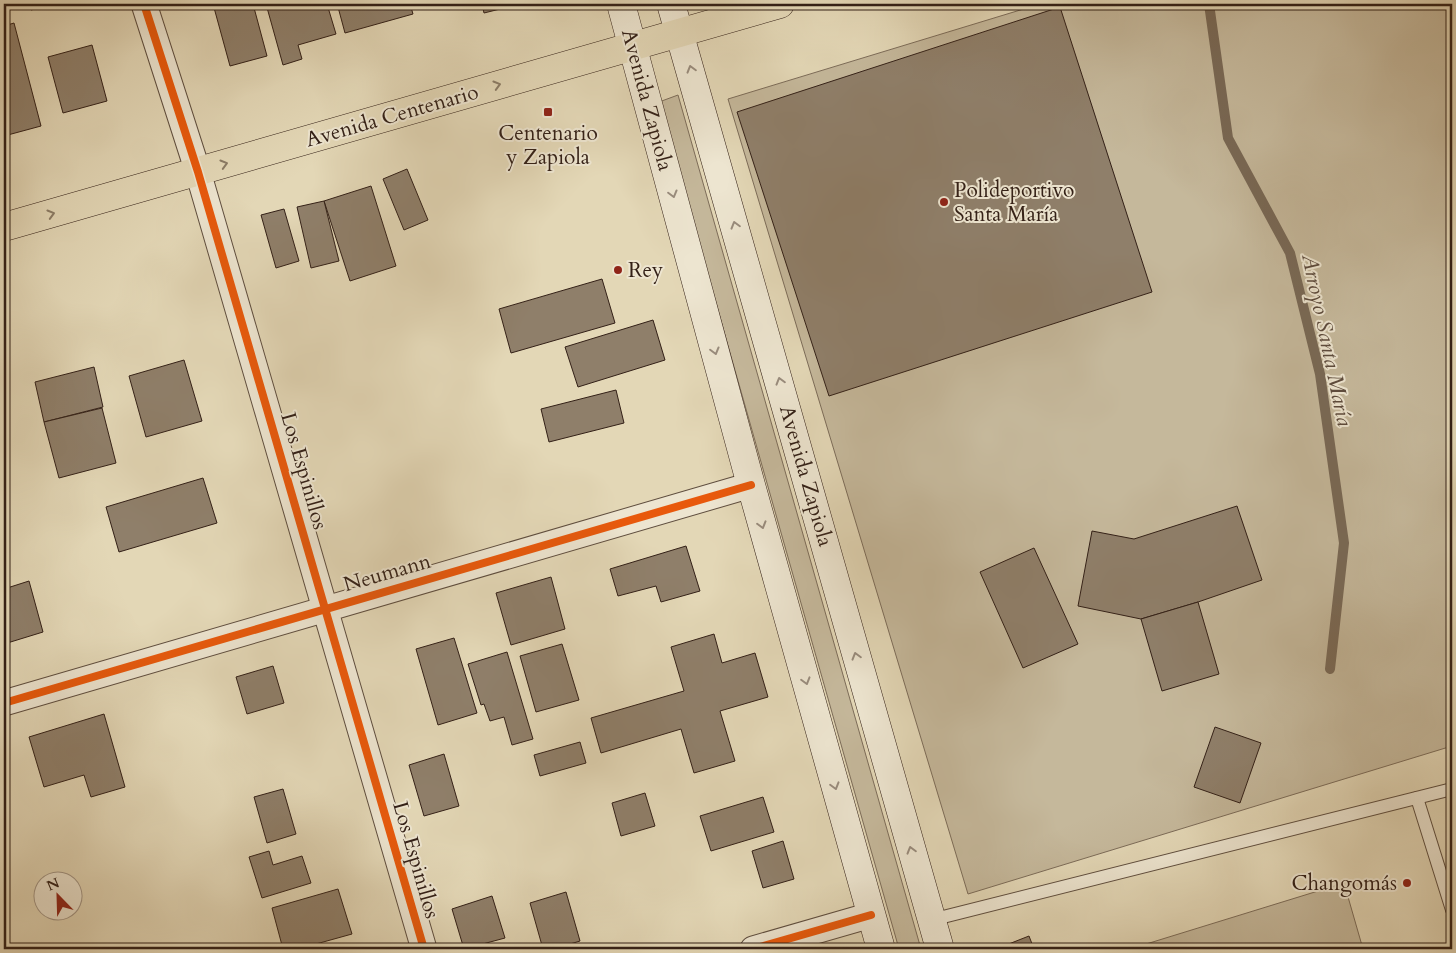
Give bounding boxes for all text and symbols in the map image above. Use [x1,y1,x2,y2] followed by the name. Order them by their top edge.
[614,26,680,174] street label: Avenida Zapiola
[686,64,697,73] one-way arrow
[302,77,482,155] street label: Avenida Centenario
[493,81,501,91] one-way arrow
[542,106,554,118] marker: Centenario y Zapiola
[498,119,598,172] place label: Centenario y Zapiola
[219,160,227,170] one-way arrow
[954,176,1074,229] place label: Polideportivo Santa María
[667,190,677,198] one-way arrow
[938,196,950,208] marker: Polideportivo Santa María
[46,209,55,220] one-way arrow
[731,221,741,230] one-way arrow
[1294,250,1360,429] water label: Arroyo Santa María
[628,256,663,285] place label: Rey
[612,264,624,276] marker: Rey
[709,347,720,356] one-way arrow
[775,378,785,386] one-way arrow
[772,402,840,550] street label: Avenida Zapiola
[273,409,335,533] street label: Los Espinillos
[757,520,767,529] one-way arrow
[340,547,434,599] street label: Neumann
[852,652,862,660] one-way arrow
[800,677,811,686] one-way arrow
[830,781,840,789] one-way arrow
[385,798,447,922] street label: Los Espinillos
[906,846,916,855] one-way arrow
[1291,869,1397,898] place label: Changomás
[32,870,82,920] north arrow
[44,873,62,896] text: N
[1401,877,1413,889] marker: Changomás

